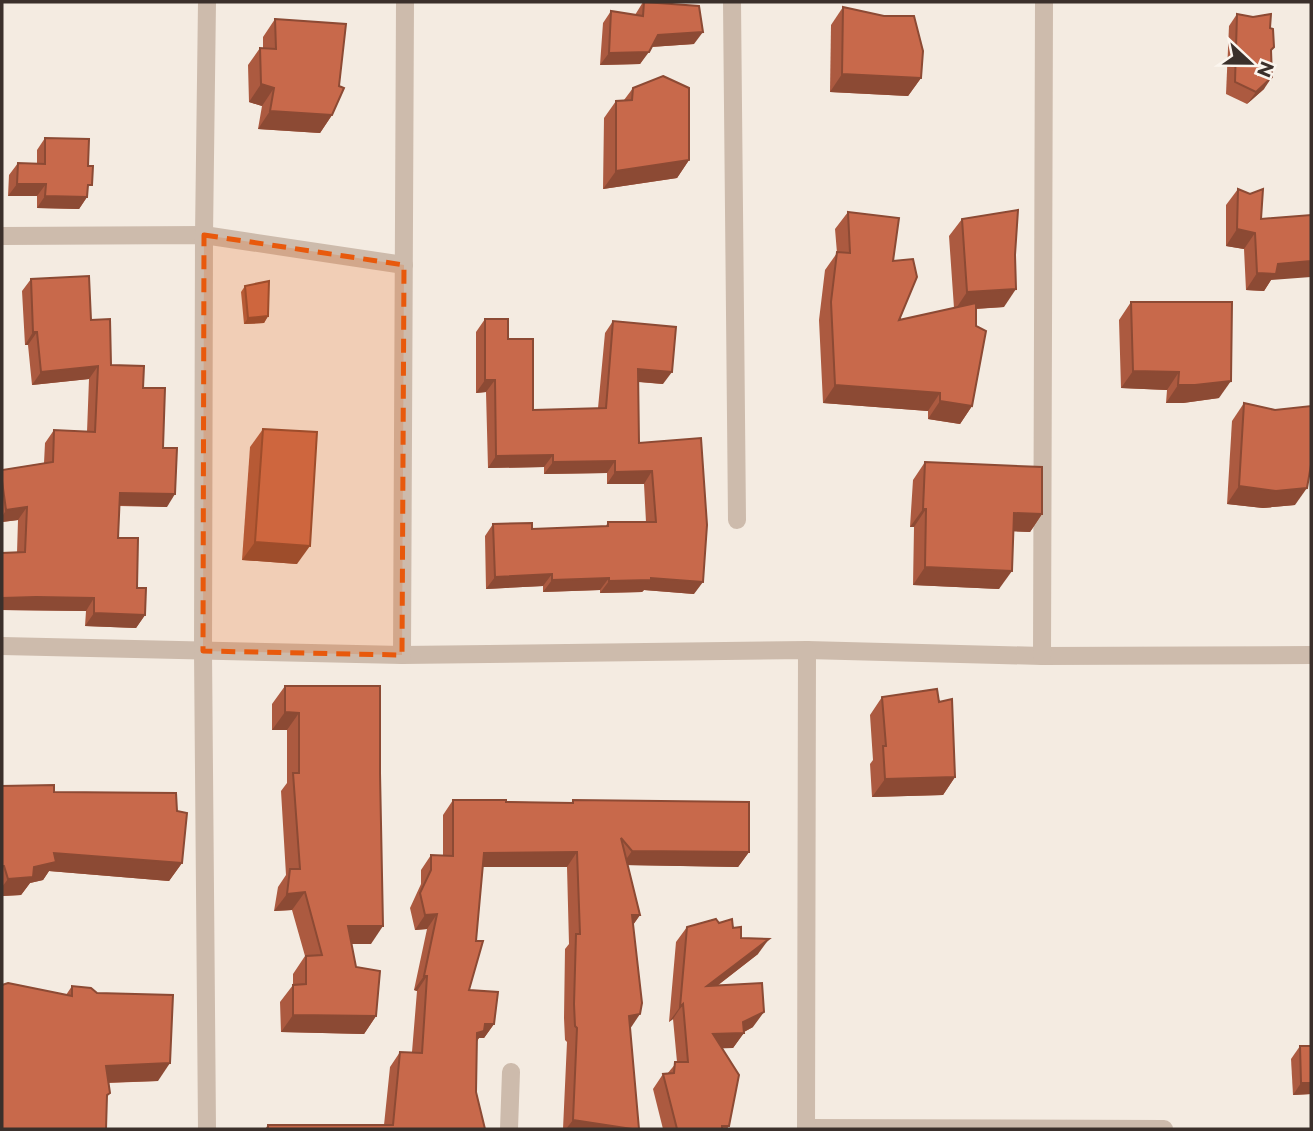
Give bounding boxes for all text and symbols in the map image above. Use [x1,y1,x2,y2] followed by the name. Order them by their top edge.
[1215,28,1285,98] north arrow
[1252,58,1279,81] text: N

